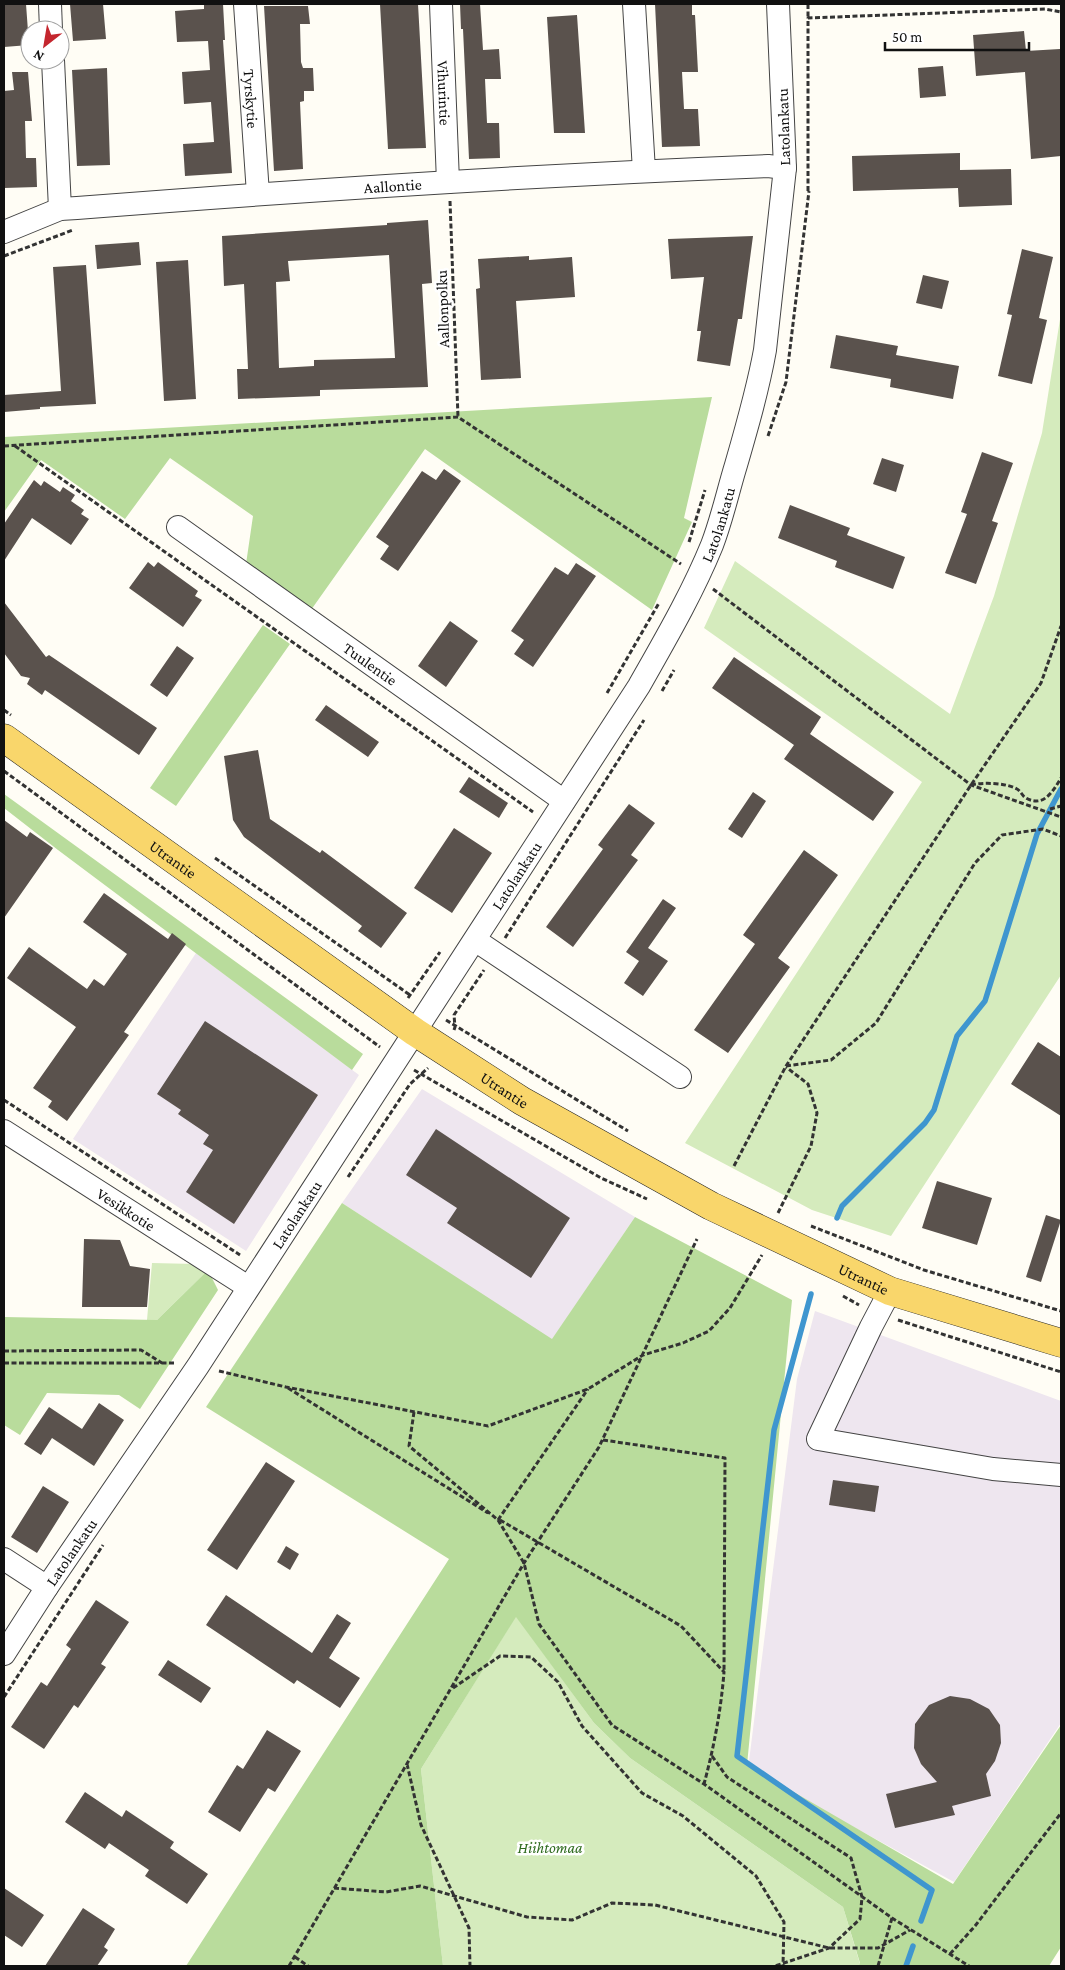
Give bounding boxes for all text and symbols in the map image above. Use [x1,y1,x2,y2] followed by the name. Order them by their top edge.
[20,20,70,70] north arrow
[885,20,1029,52] scale bar
[892,29,922,45] text: 50 m
[30,47,47,65] text: N
[434,60,454,126] street label: Vihurintie
[240,69,261,129] street label: Tyrskytie
[774,87,793,166] street label: Latolankatu
[363,176,422,196] street label: Aallontie
[433,269,453,348] street label: Aallonpolku
[698,485,738,565] street label: Latolankatu
[340,639,400,689] street label: Tuulentie
[146,837,200,882] street label: Utrantie
[488,838,545,913] street label: Latolankatu
[477,1069,531,1112] street label: Utrantie
[269,1177,325,1252] street label: Latolankatu
[94,1185,158,1234] street label: Vesikkotie
[836,1260,891,1298] street label: Utrantie
[42,1515,100,1589] street label: Latolankatu
[517,1839,583,1856] park label: Hiihtomaa

